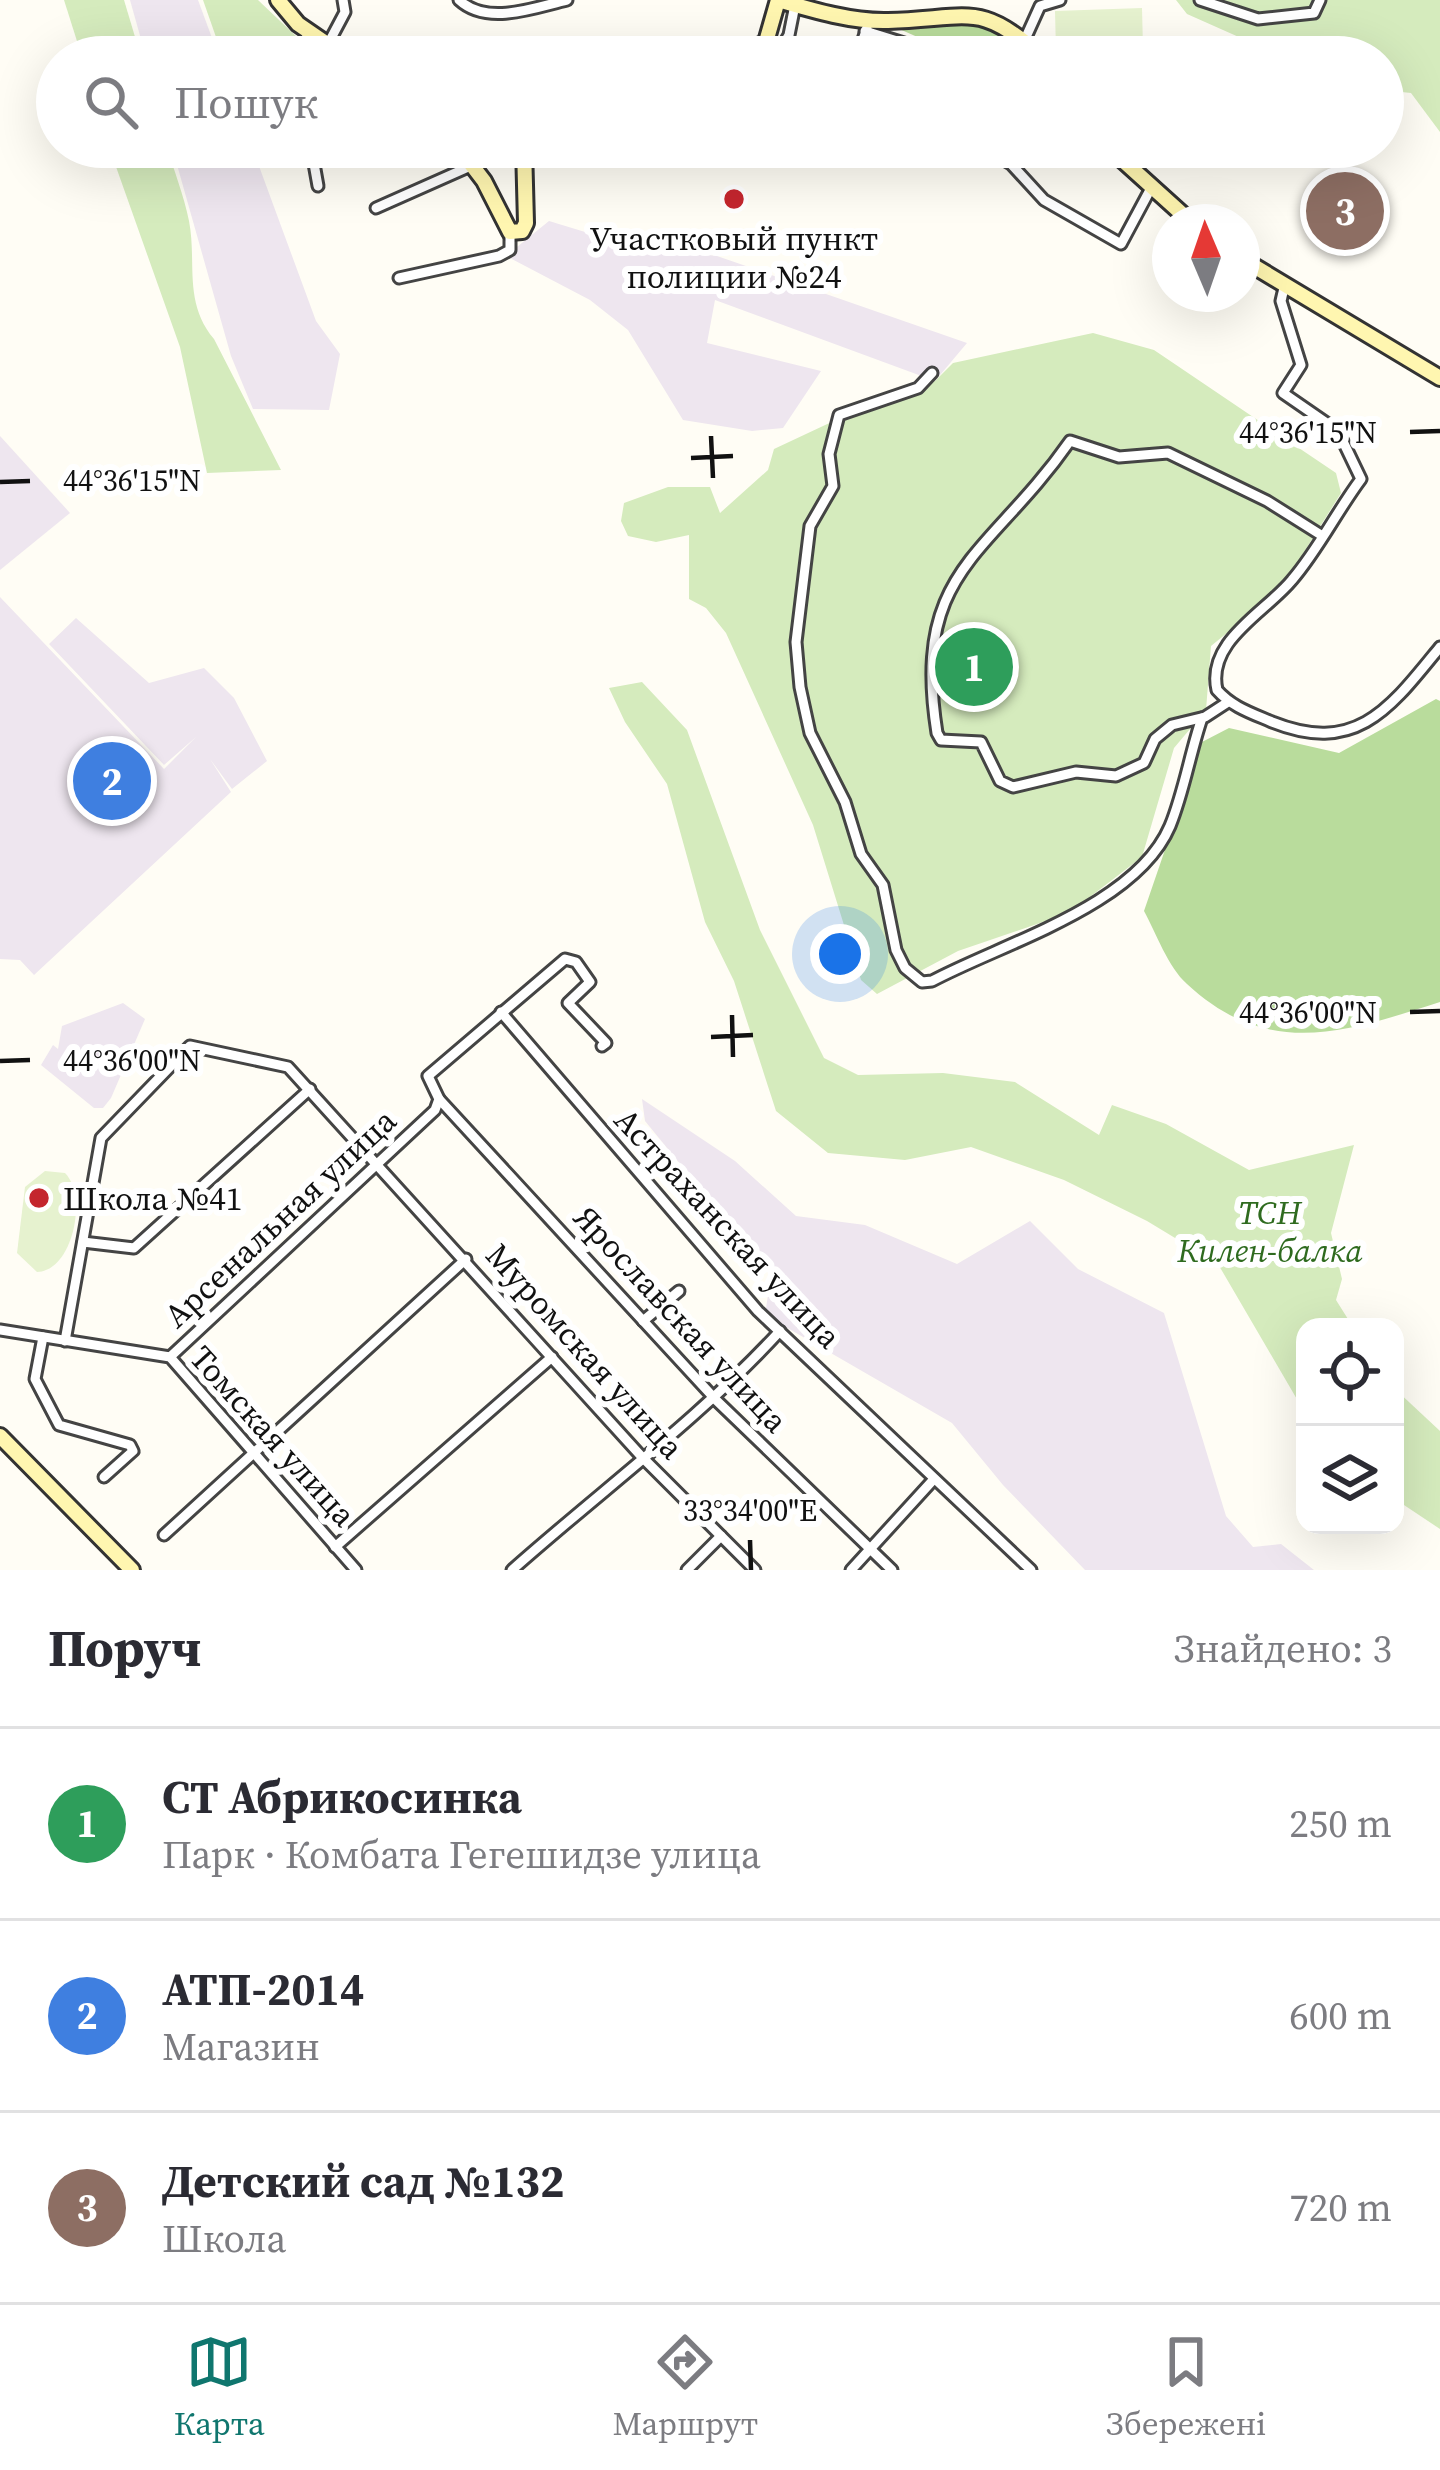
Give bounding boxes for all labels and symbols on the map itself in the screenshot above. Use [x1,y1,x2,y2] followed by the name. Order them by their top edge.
[1306,166,1384,256] pin: 3
[721,186,747,212] marker: Участковый пункт полиции №24
[1152,204,1260,312] north arrow
[590,216,878,299] place label: Участковый пункт полиции №24
[1239,412,1377,453] text: 44°36'15"N
[63,460,201,501] text: 44°36'15"N
[935,622,1013,712] pin: 1
[73,736,151,826] pin: 2
[810,924,870,984] your location
[1239,992,1377,1033] text: 44°36'00"N
[63,1040,201,1081] text: 44°36'00"N
[154,1098,406,1338] street label: Арсенальная улица
[605,1098,852,1358] street label: Астраханская улица
[63,1176,242,1221] place label: Школа №41
[26,1185,52,1211] marker: Школа №41
[1176,1190,1363,1273] park label: ТСН Килен-балка
[564,1196,798,1442] street label: Ярославская улица
[476,1233,694,1469] street label: Муромская улица
[180,1336,366,1536] street label: Томская улица
[683,1490,817,1531] text: 33°34'00"E

